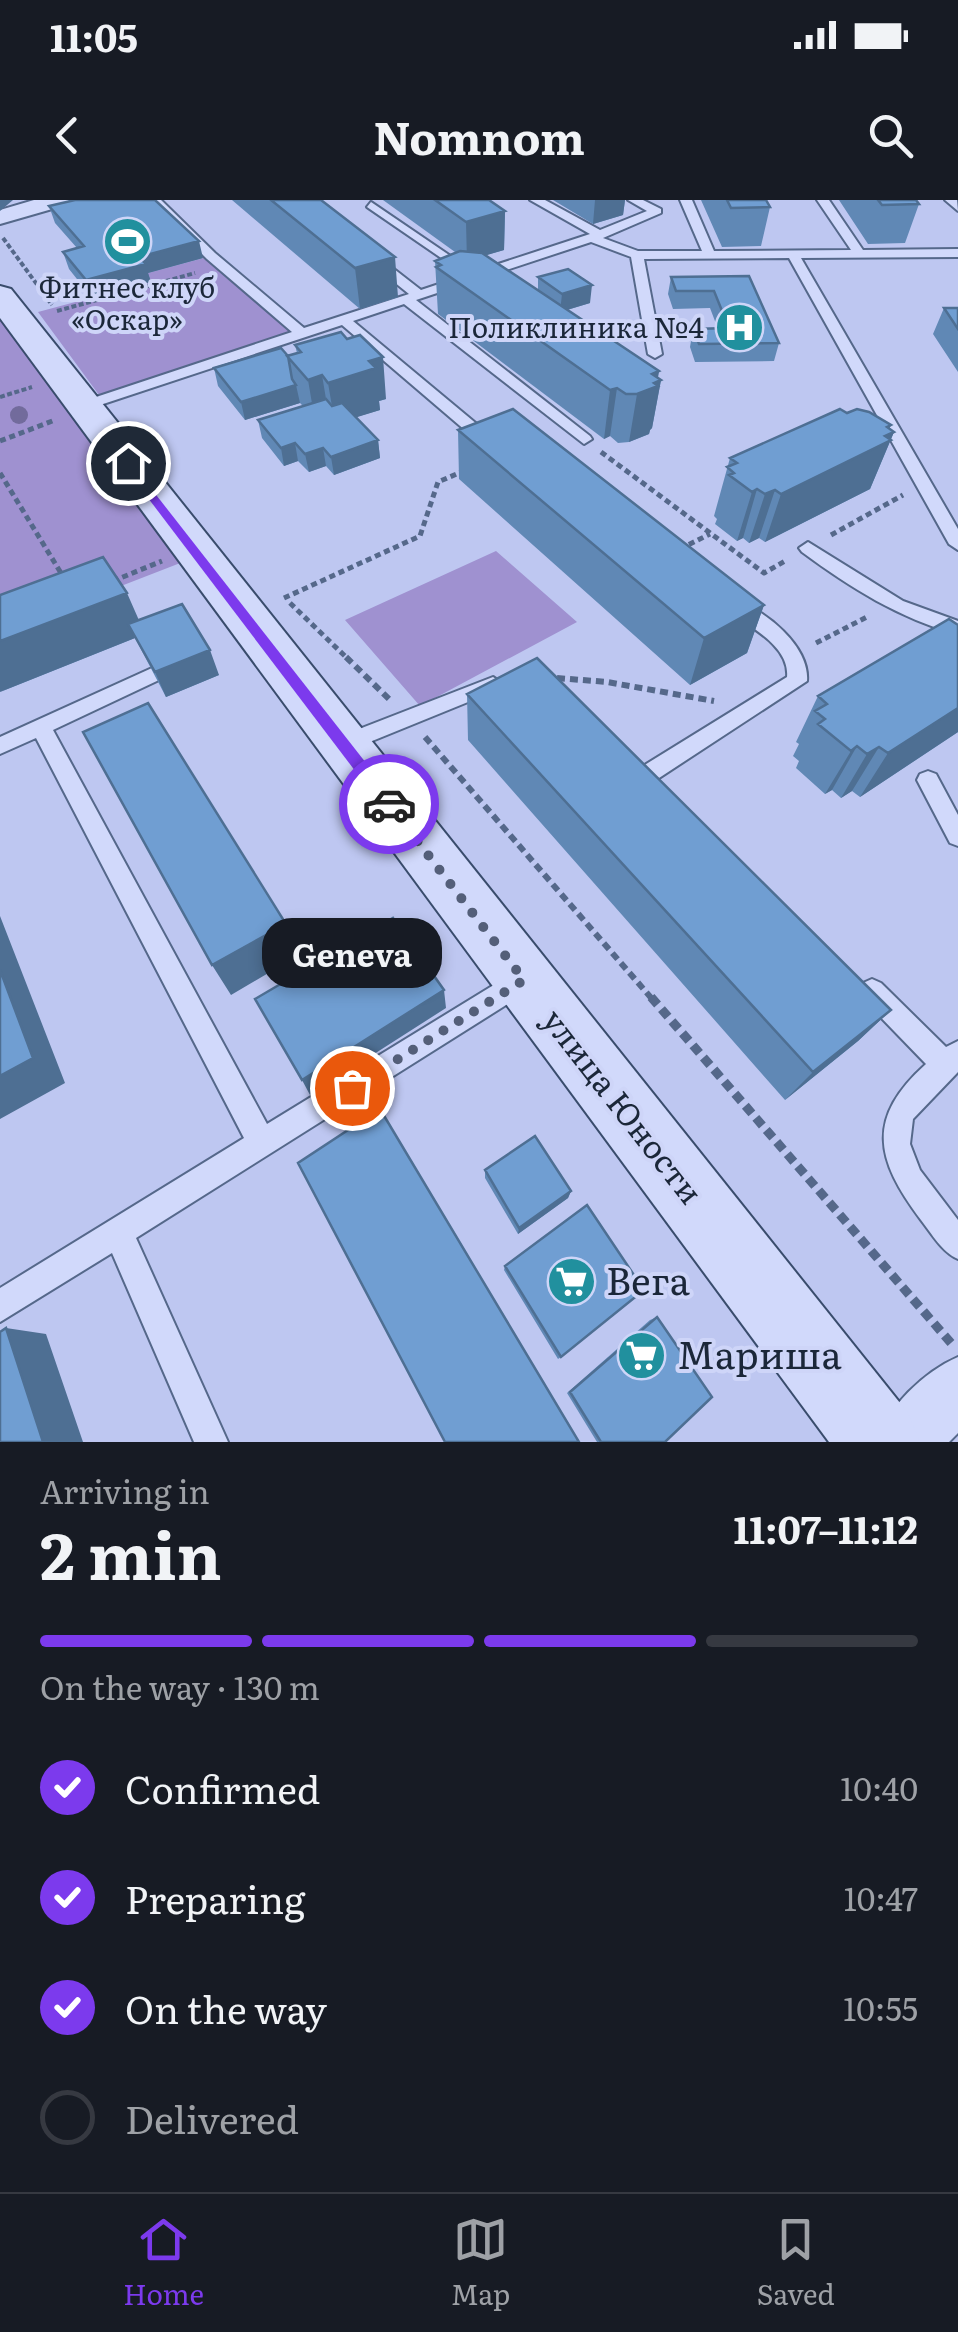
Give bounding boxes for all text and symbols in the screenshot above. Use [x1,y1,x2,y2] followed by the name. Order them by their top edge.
[50,7,138,64] text: 11:05
[373,102,585,169] text: Nomnom
[40,108,95,163] icon: back
[863,108,918,163] icon: search
[101,215,153,267] sports icon: Фитнес клуб «Оскар»
[39,265,215,339] place label: Фитнес клуб «Оскар»
[713,302,765,354] hospital icon: Поликлиника №4
[448,305,704,347] place label: Поликлиника №4
[86,421,171,506] pin
[101,436,156,491] icon: home
[339,754,439,854] courier
[362,777,417,832] icon: car
[262,918,442,988] callout: Geneva
[292,929,412,977] text: Geneva
[533,997,716,1213] street label: улица Юности
[310,1046,395,1131] pin
[325,1061,380,1116] icon: bag
[606,1250,691,1307] place label: Вега
[545,1256,597,1308] supermarket icon: Вега
[677,1324,842,1381] place label: Мариша
[616,1330,668,1382] supermarket icon: Мариша
[40,1466,210,1514] text: Arriving in
[733,1499,918,1556] text: 11:07–11:12
[40,1503,222,1600] text: 2 min
[40,1662,320,1710] text: On the way · 130 m
[125,1759,320,1816] text: Confirmed
[40,1760,95,1815] icon: check
[840,1763,918,1811] text: 10:40
[125,1869,305,1926] text: Preparing
[40,1870,95,1925] icon: check
[844,1873,918,1921] text: 10:47
[125,1979,327,2036] text: On the way
[40,1980,95,2035] icon: check
[843,1983,918,2031] text: 10:55
[125,2089,299,2146] text: Delivered
[123,2212,204,2314] tab: Home
[451,2212,510,2314] tab: Map
[757,2212,835,2314] tab: Saved

